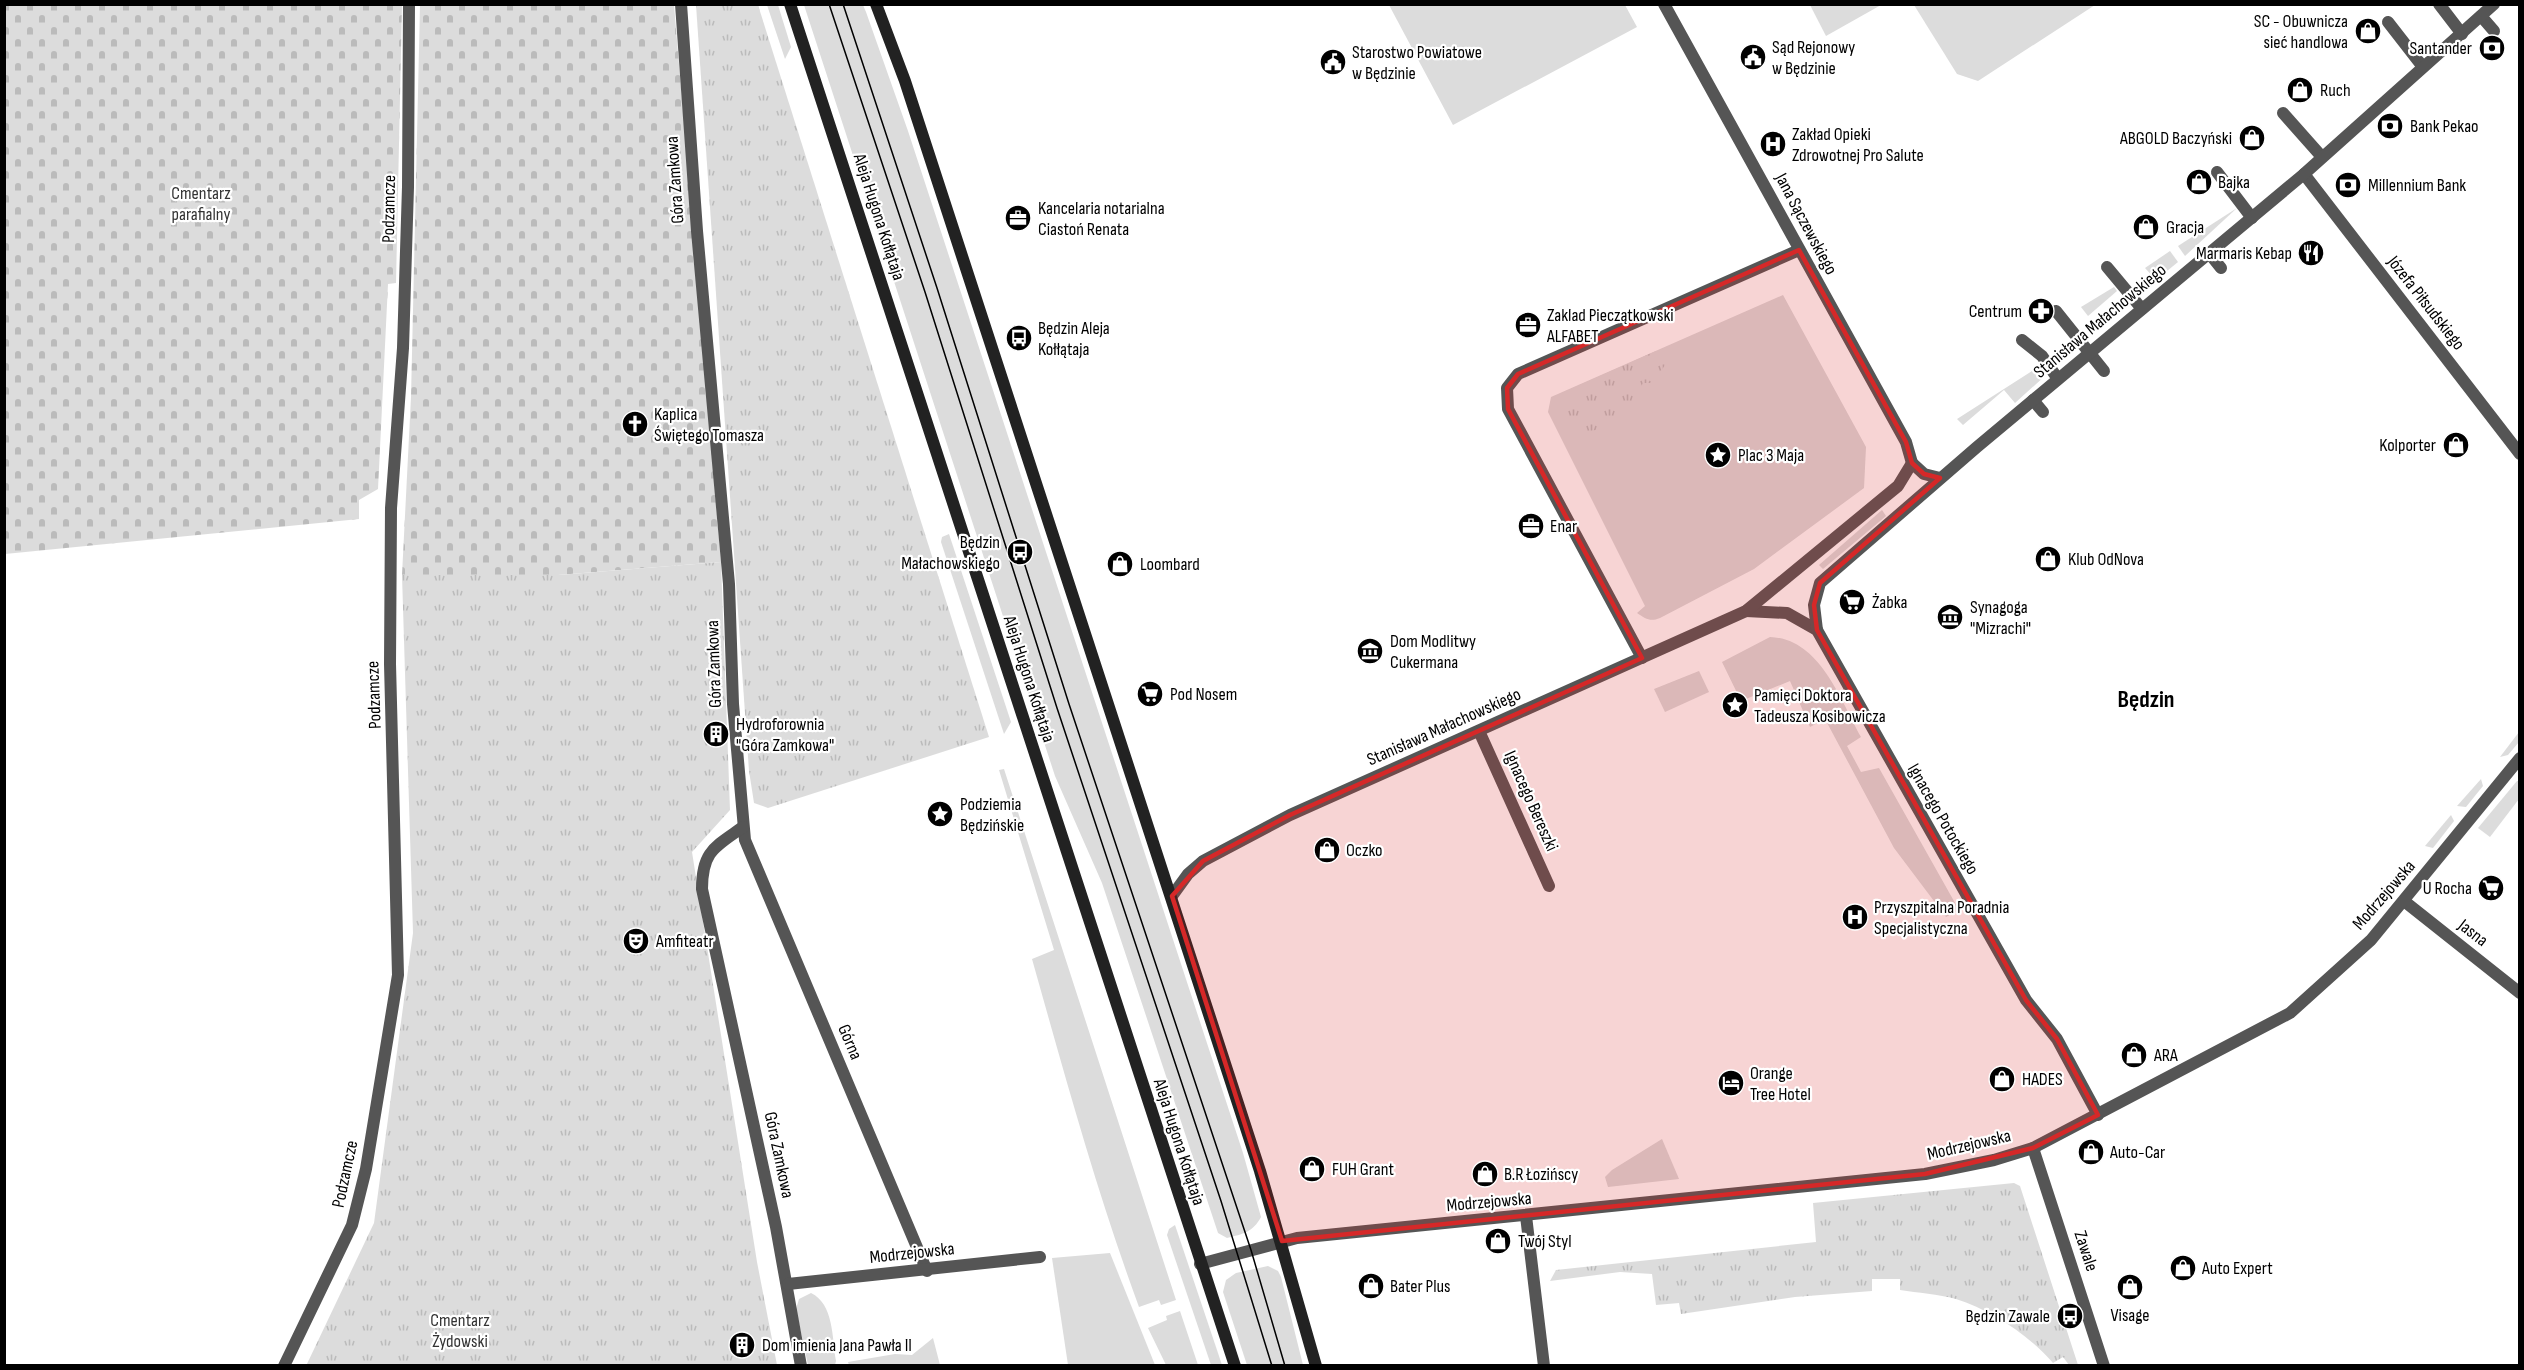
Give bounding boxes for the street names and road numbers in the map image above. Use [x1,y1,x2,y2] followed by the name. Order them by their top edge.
[661,135,689,224] street label: Góra Zamkowa
[848,150,909,283] street label: Aleja Hugona Kołłątaja
[1770,169,1842,278] street label: Jana Sączewskiego
[378,175,400,243] street label: Podzamcze
[2382,251,2469,354] street label: Józefa Piłsudskiego
[2030,260,2170,382] street label: Stanisława Małachowskiego
[998,612,1059,745] street label: Aleja Hugona Kołłątaja
[702,620,726,708] street label: Góra Zamkowa
[362,661,386,729] street label: Podzamcze
[1364,684,1524,770] street label: Stanisława Małachowskiego
[1500,748,1562,854] street label: Ignacego Bereszki
[1903,760,1983,878] street label: Ignacego Potockiego
[2348,856,2420,934] street label: Modrzejowska
[2453,914,2492,951] street label: Jasna
[833,1021,867,1063] street label: Górna
[1148,1075,1209,1208] street label: Aleja Hugona Kołłątaja
[760,1110,798,1200] street label: Góra Zamkowa
[1925,1125,2013,1165] street label: Modrzejowska
[328,1139,362,1209] street label: Podzamcze
[1446,1188,1532,1216] street label: Modrzejowska
[2070,1228,2102,1274] street label: Zawale
[868,1238,956,1268] street label: Modrzejowska

